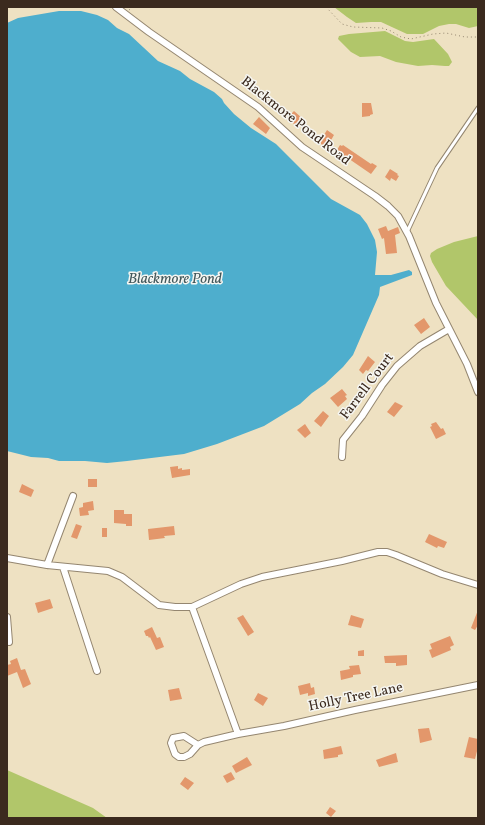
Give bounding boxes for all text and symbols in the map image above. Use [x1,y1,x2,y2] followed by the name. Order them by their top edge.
[237,74,353,170] street label: Blackmore Pond Road
[128,271,222,289] water label: Blackmore Pond
[338,350,398,424] street label: Farrell Court
[307,680,405,716] street label: Holly Tree Lane

